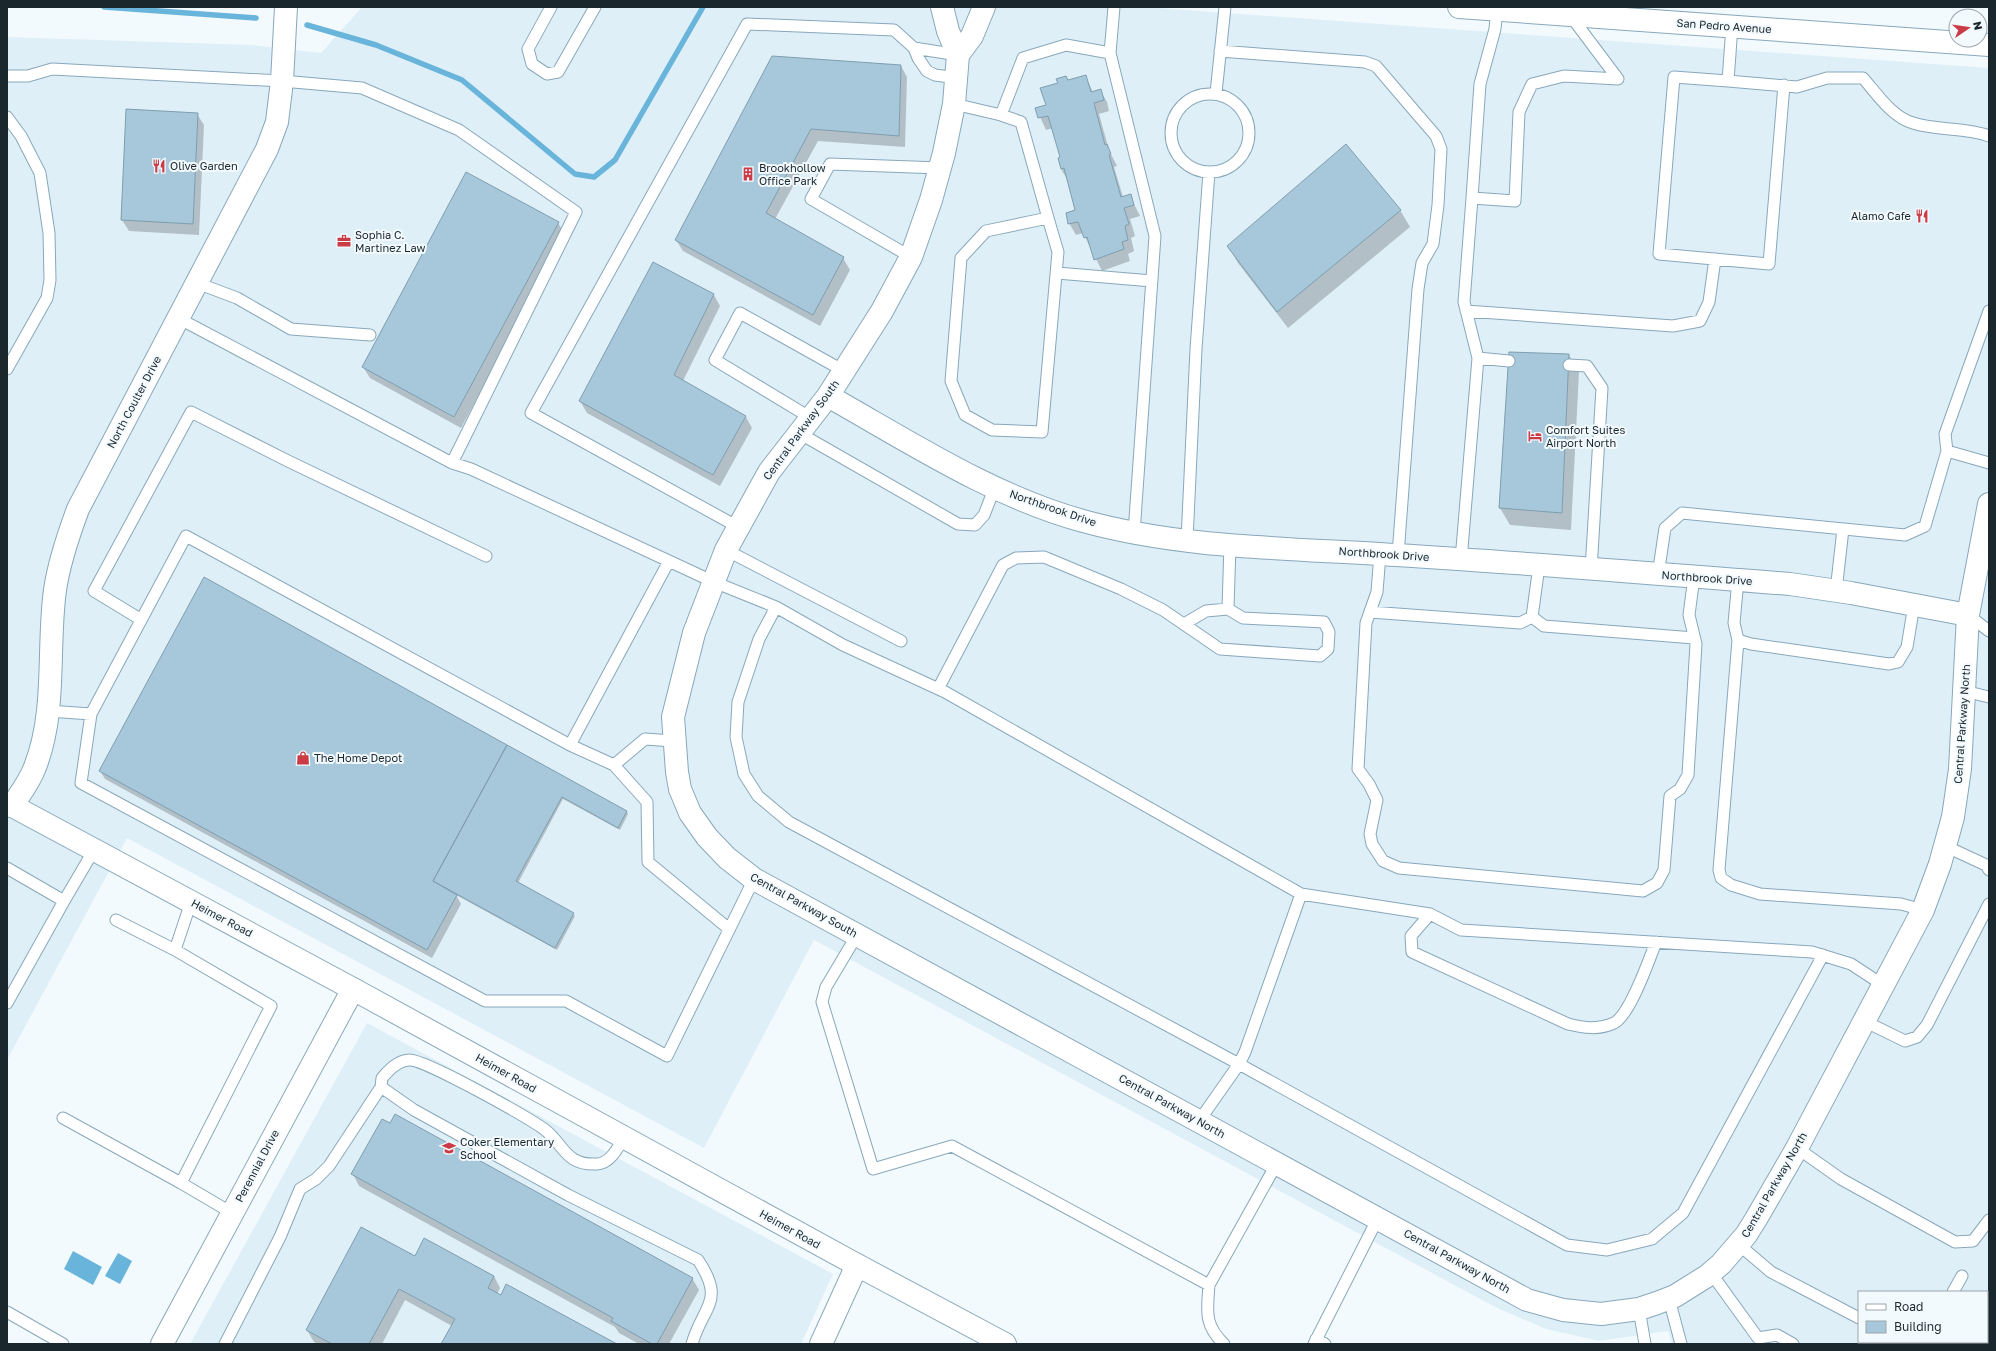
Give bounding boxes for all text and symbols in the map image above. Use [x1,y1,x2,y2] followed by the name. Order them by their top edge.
[1948,8,1988,48] north arrow
[1676,16,1772,35] street label: San Pedro Avenue
[1971,20,1986,31] text: N
[151,158,167,174] restaurant icon: Olive Garden
[170,159,238,172] place label: Olive Garden
[759,161,826,187] place label: Brookhollow Office Park
[740,166,756,182] building icon: Brookhollow Office Park
[1914,208,1930,224] restaurant icon: Alamo Cafe
[1851,209,1911,222] place label: Alamo Cafe
[355,228,426,254] place label: Sophia C. Martinez Law
[336,233,352,249] office icon: Sophia C. Martinez Law
[104,353,163,450] street label: North Coulter Drive
[760,377,841,482] street label: Central Parkway South
[1546,423,1625,449] place label: Comfort Suites Airport North
[1527,428,1543,444] hotel icon: Comfort Suites Airport North
[1008,487,1098,528] street label: Northbrook Drive
[1338,544,1430,563] street label: Northbrook Drive
[1661,568,1753,587] street label: Northbrook Drive
[1951,664,1972,784] street label: Central Parkway North
[295,750,311,766] shop icon: The Home Depot
[314,751,402,764] place label: The Home Depot
[748,870,860,939] street label: Central Parkway South
[189,896,255,939] street label: Heimer Road
[473,1050,539,1095] street label: Heimer Road
[1117,1071,1228,1140] street label: Central Parkway North
[232,1127,281,1204] street label: Perennial Drive
[1738,1130,1809,1240] street label: Central Parkway North
[460,1135,554,1161] place label: Coker Elementary School
[441,1140,457,1156] school or university icon: Coker Elementary School
[757,1206,823,1251] street label: Heimer Road
[1402,1226,1513,1295] street label: Central Parkway North
[1858,1291,1988,1343] legend
[1894,1299,1923,1314] text: Road
[1894,1319,1942,1334] text: Building

